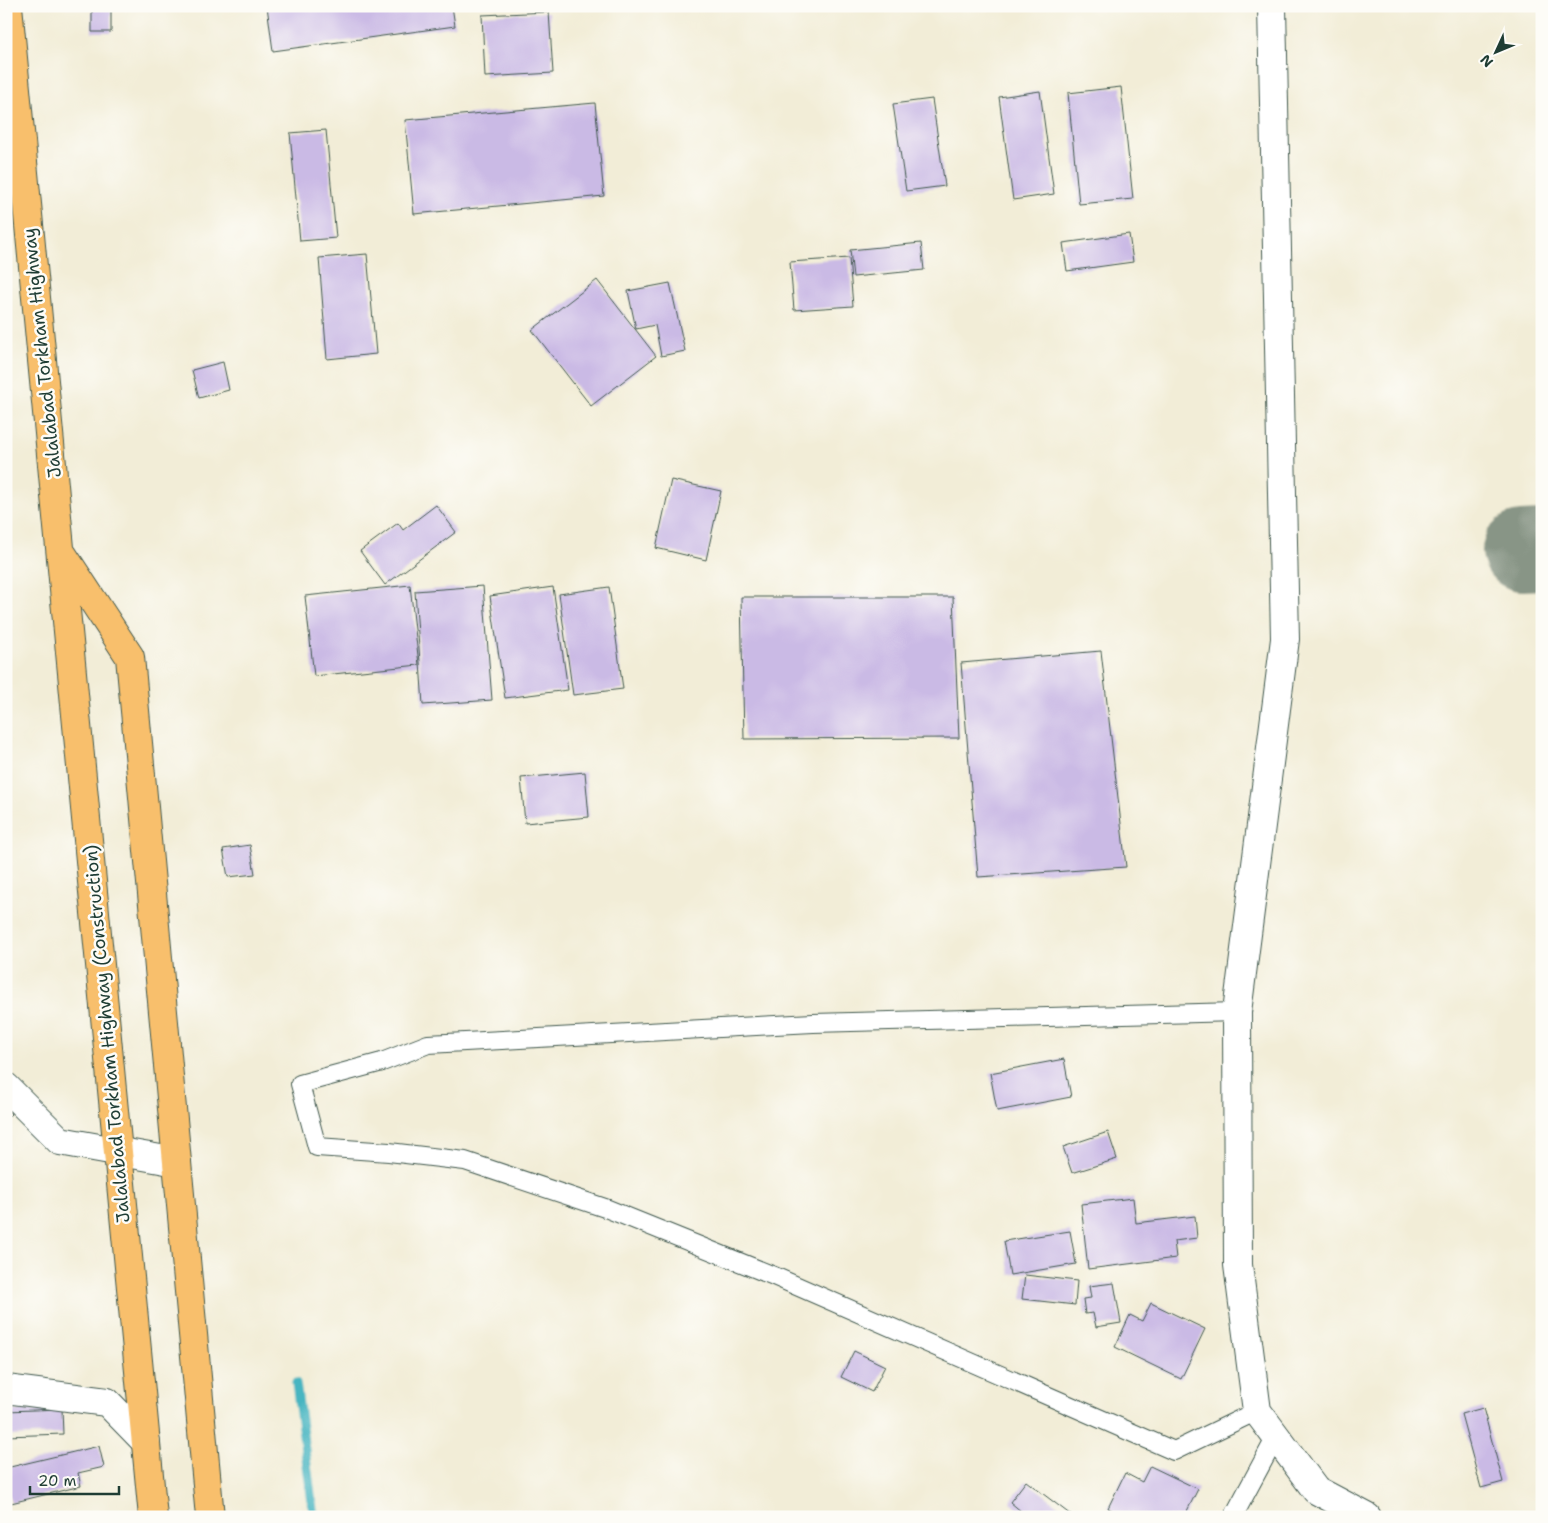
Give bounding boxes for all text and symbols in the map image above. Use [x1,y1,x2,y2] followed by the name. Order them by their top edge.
[1470,28,1520,78] north arrow
[1476,51,1497,71] text: N
[17,227,67,479] street label: Jalalabad Torkham Highway
[79,844,135,1224] street label: Jalalabad Torkham Highway (Construction)
[30,1463,119,1495] scale bar
[38,1471,77,1491] text: 20 m

